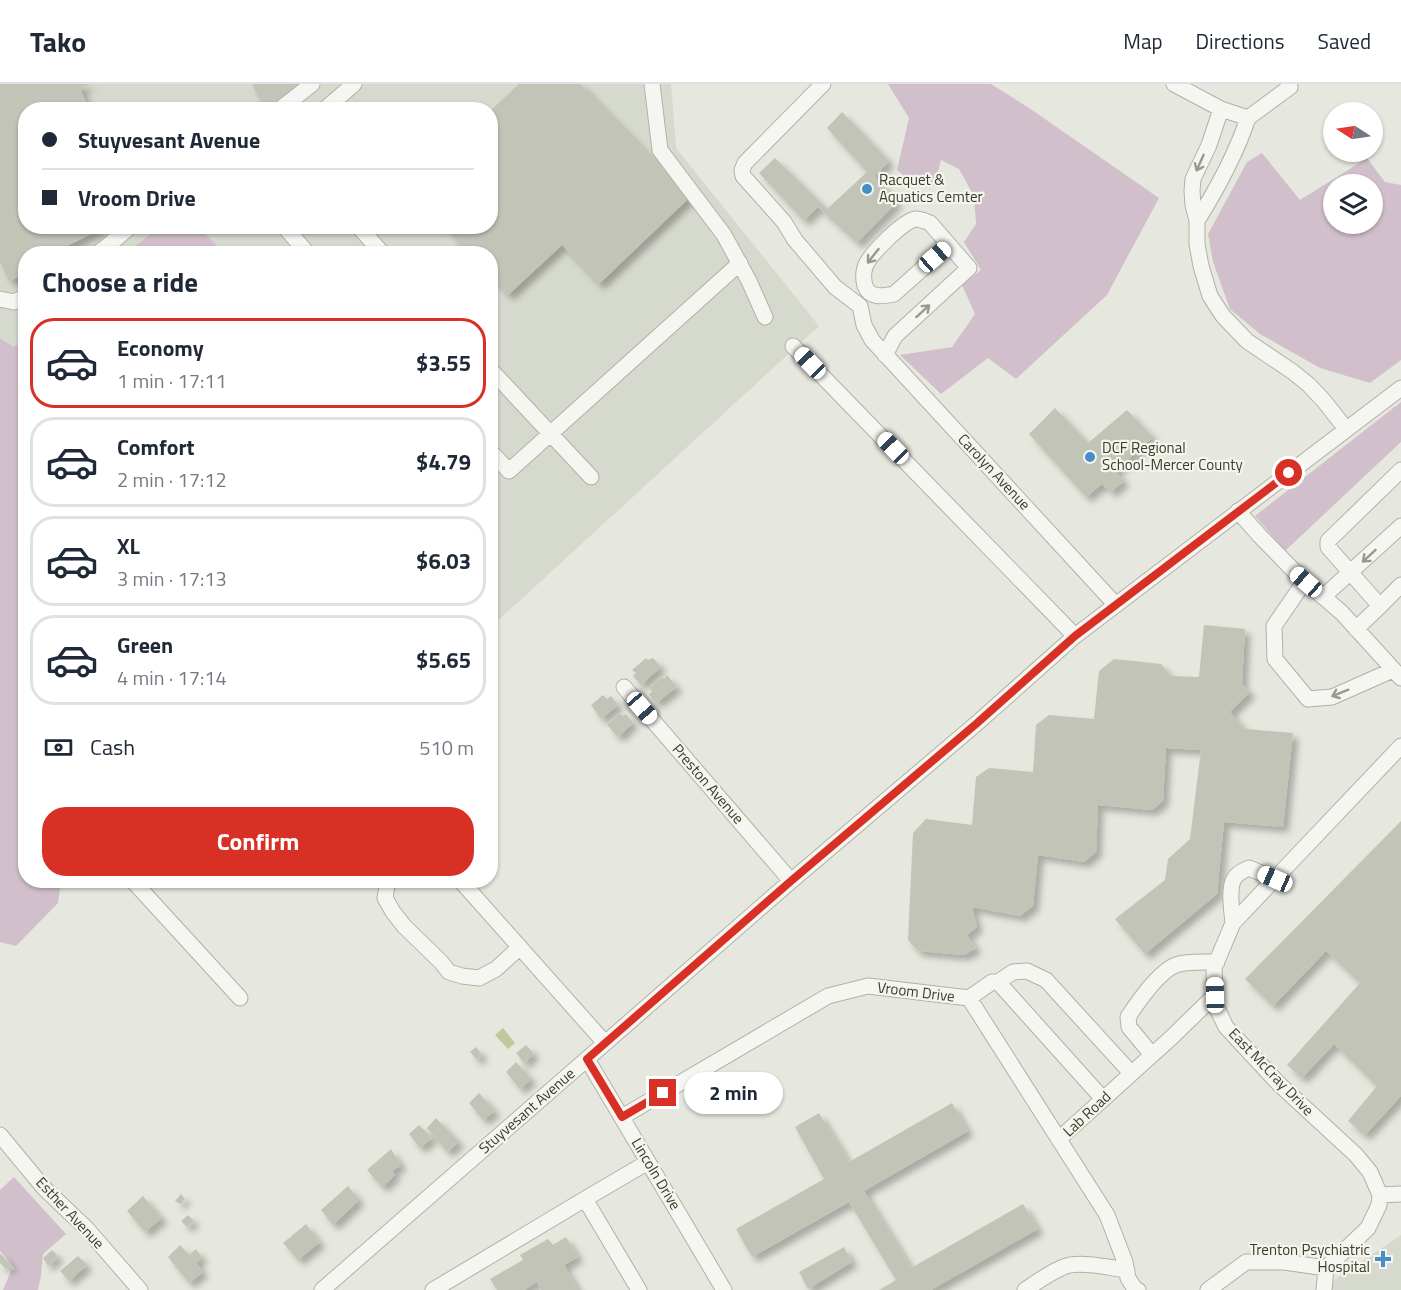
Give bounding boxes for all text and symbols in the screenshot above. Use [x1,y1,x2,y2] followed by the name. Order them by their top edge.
[30,20,86,63] text: Tako
[1123,25,1163,57] text: Map
[1196,25,1285,57] text: Directions
[1318,25,1371,57] text: Saved
[1323,102,1383,162] north arrow
[1323,102,1383,234] map controls
[78,123,260,157] text: Stuyvesant Avenue
[1194,154,1206,172] one-way arrow
[879,168,983,208] place label: Racquet & Aquatics Cemter
[1323,174,1383,234] button: layers
[78,181,196,215] text: Vroom Drive
[860,182,874,196] marker: Racquet & Aquatics Cemter
[916,238,954,276] car
[866,248,879,264] one-way arrow
[42,261,198,302] text: Choose a ride
[915,304,930,318] one-way arrow
[117,331,204,365] text: Economy
[45,336,99,390] icon: car
[791,344,829,382] car
[416,346,471,380] text: $3.55
[117,365,227,396] text: 1 min · 17:11
[953,428,1036,515] street label: Carolyn Avenue
[874,429,912,467] car
[117,430,195,464] text: Comfort
[45,435,99,489] icon: car
[1102,436,1243,476] place label: DCF Regional School-Mercer County
[416,445,471,479] text: $4.79
[1083,450,1097,464] marker: DCF Regional School-Mercer County
[1275,459,1302,486] route start
[117,464,227,495] text: 2 min · 17:12
[117,529,140,563] text: XL
[45,534,99,588] icon: car
[416,544,471,578] text: $6.03
[1361,549,1376,563] one-way arrow
[117,563,227,594] text: 3 min · 17:13
[1287,563,1325,601] car
[117,628,173,662] text: Green
[45,633,99,687] icon: car
[416,643,471,677] text: $5.65
[117,662,227,693] text: 4 min · 17:14
[623,689,661,727] car
[1331,689,1349,700] one-way arrow
[90,730,135,764] text: Cash
[42,731,75,764] icon: cash
[419,732,474,763] text: 510 m
[667,738,750,829] street label: Preston Avenue
[42,807,474,876] button: Confirm
[1255,863,1295,895] car
[876,975,956,1008] street label: Vroom Drive
[1206,977,1224,1013] car
[1223,1022,1319,1121] street label: East McCray Drive
[473,1062,580,1159] street label: Stuyvesant Avenue
[684,1072,783,1114] callout: 2 min
[709,1077,758,1108] text: 2 min
[649,1079,676,1106] route end
[1057,1085,1116,1142] street label: Lab Road
[626,1133,687,1214] street label: Lincoln Drive
[31,1171,110,1254] street label: Esther Avenue
[1250,1238,1370,1278] place label: Trenton Psychiatric Hospital
[1374,1250,1392,1268] marker: Trenton Psychiatric Hospital

